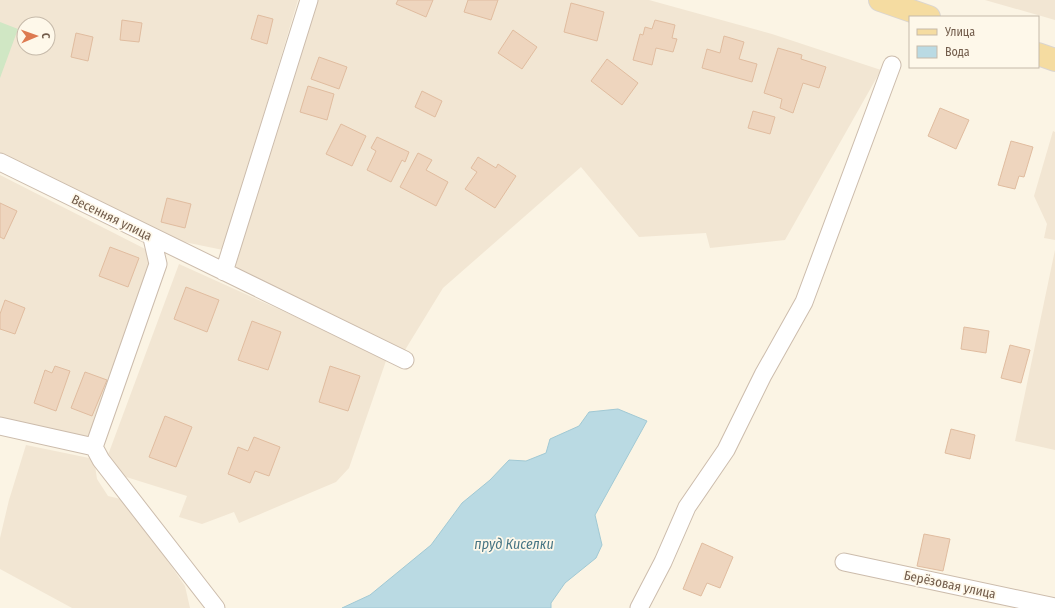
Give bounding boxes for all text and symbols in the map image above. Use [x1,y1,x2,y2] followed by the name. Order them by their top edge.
[16,16,56,56] north arrow
[909,16,1039,68] legend
[944,25,975,39] text: Улица
[39,33,52,39] text: С
[945,45,970,59] text: Вода
[69,191,154,243] street label: Весенняя улица
[474,536,554,553] water label: пруд Киселки
[903,567,997,602] street label: Берёзовая улица

